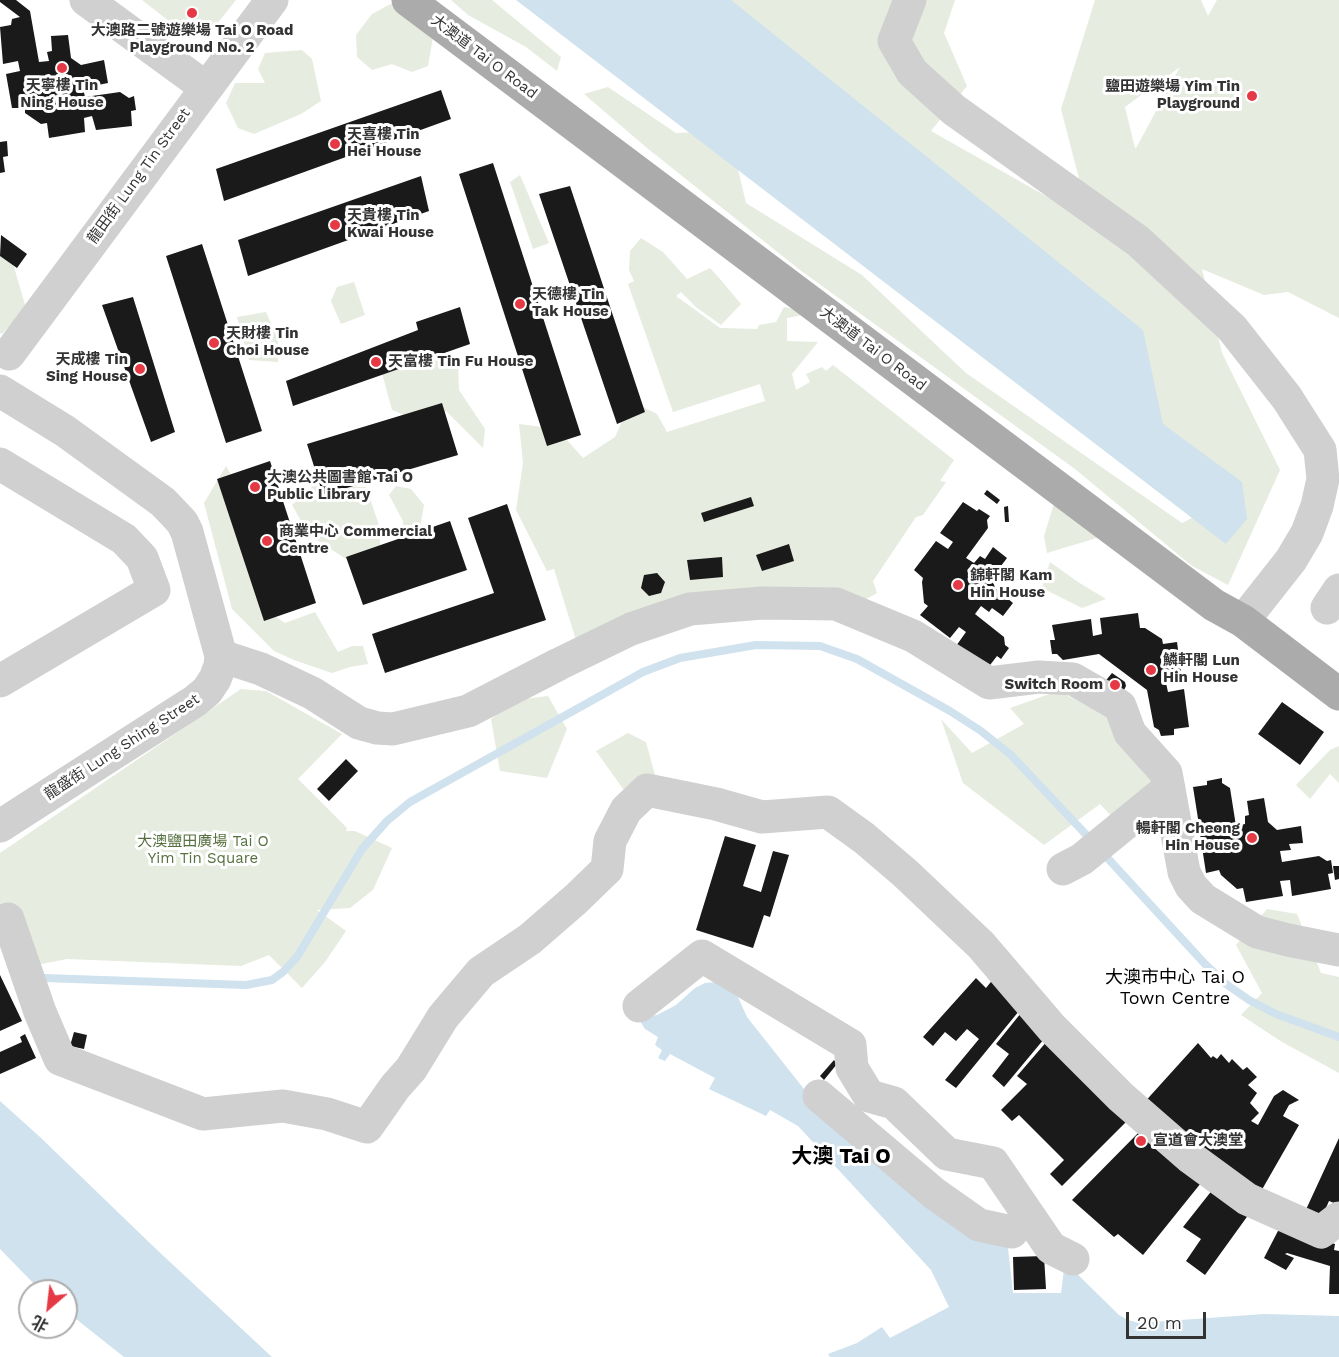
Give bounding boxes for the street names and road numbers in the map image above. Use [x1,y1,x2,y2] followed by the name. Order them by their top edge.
[427,11,541,103] street label: 大澳道 Tai O Road
[84,105,194,247] street label: 龍田街 Lung Tin Street
[816,303,930,395] street label: 大澳道 Tai O Road
[41,690,203,804] street label: 龍盛街 Lung Shing Street

